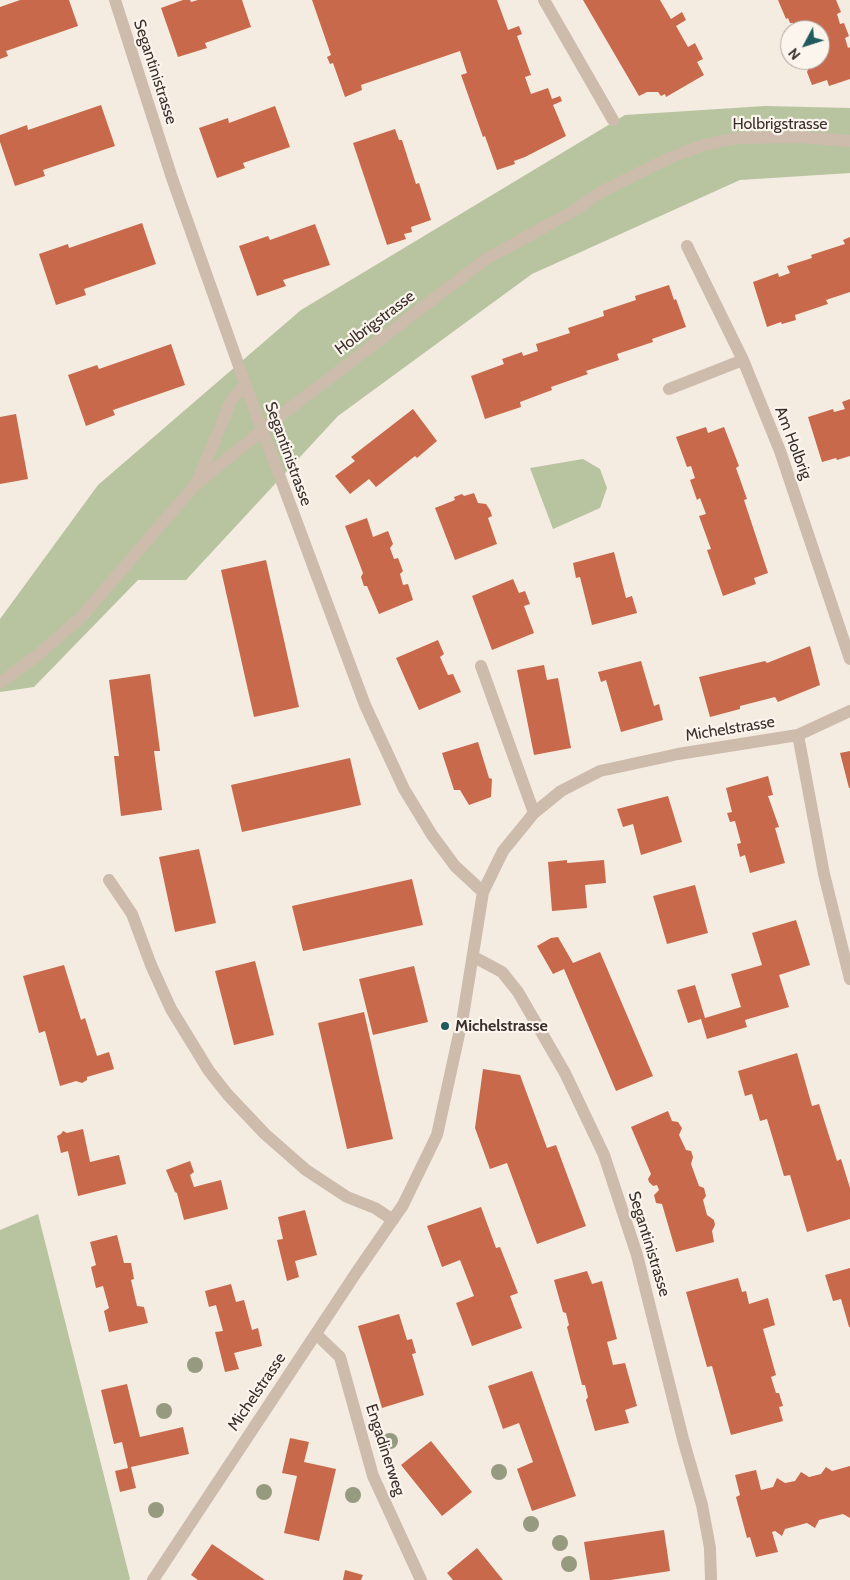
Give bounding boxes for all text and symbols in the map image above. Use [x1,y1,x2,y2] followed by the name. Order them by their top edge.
[129,17,181,127] street label: Segantinistrasse
[780,20,830,70] north arrow
[784,44,804,64] text: N
[732,114,828,134] street label: Holbrigstrasse
[331,287,419,359] street label: Holbrigstrasse
[260,399,316,509] street label: Segantinistrasse
[770,404,816,482] street label: Am Holbrig
[684,712,776,746] street label: Michelstrasse
[455,1016,548,1036] place label: Michelstrasse
[439,1020,451,1032] marker: Michelstrasse
[624,1189,674,1299] street label: Segantinistrasse
[224,1349,290,1435] street label: Michelstrasse
[361,1402,409,1498] street label: Engadinerweg

